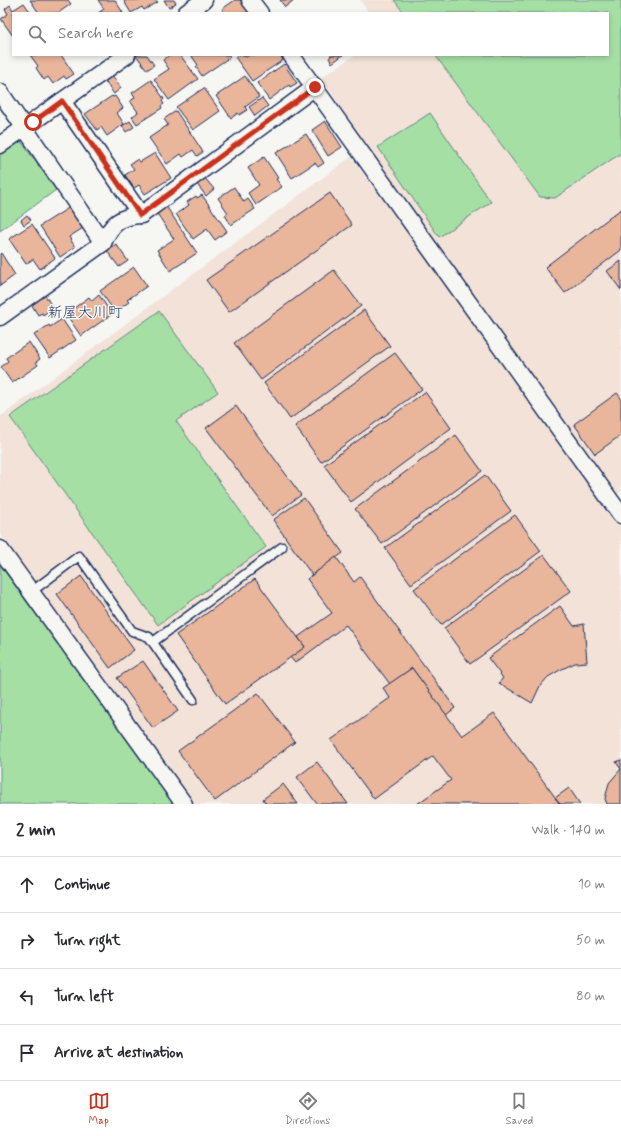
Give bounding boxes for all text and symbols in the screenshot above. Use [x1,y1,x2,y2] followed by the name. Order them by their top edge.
[12,12,609,56] search box
[26,23,48,45] icon: search
[58,24,134,44] text: Search here
[306,78,324,96] route end
[24,113,42,131] route start
[47,303,123,323] district label: 新屋大川町
[16,819,56,841] text: 2 min
[532,822,605,839] text: Walk · 140 m
[16,874,38,896] icon: ahead
[54,875,110,895] text: Continue
[578,876,605,893] text: 10 m
[16,930,38,952] icon: right
[54,931,121,951] text: Turn right
[576,932,605,949] text: 50 m
[16,986,38,1008] icon: left
[54,987,114,1007] text: Turn left
[576,988,605,1005] text: 80 m
[16,1042,38,1064] icon: arrive
[54,1043,183,1063] text: Arrive at destination
[88,1090,110,1128] tab: Map
[285,1090,330,1128] tab: Directions
[506,1090,533,1128] tab: Saved

